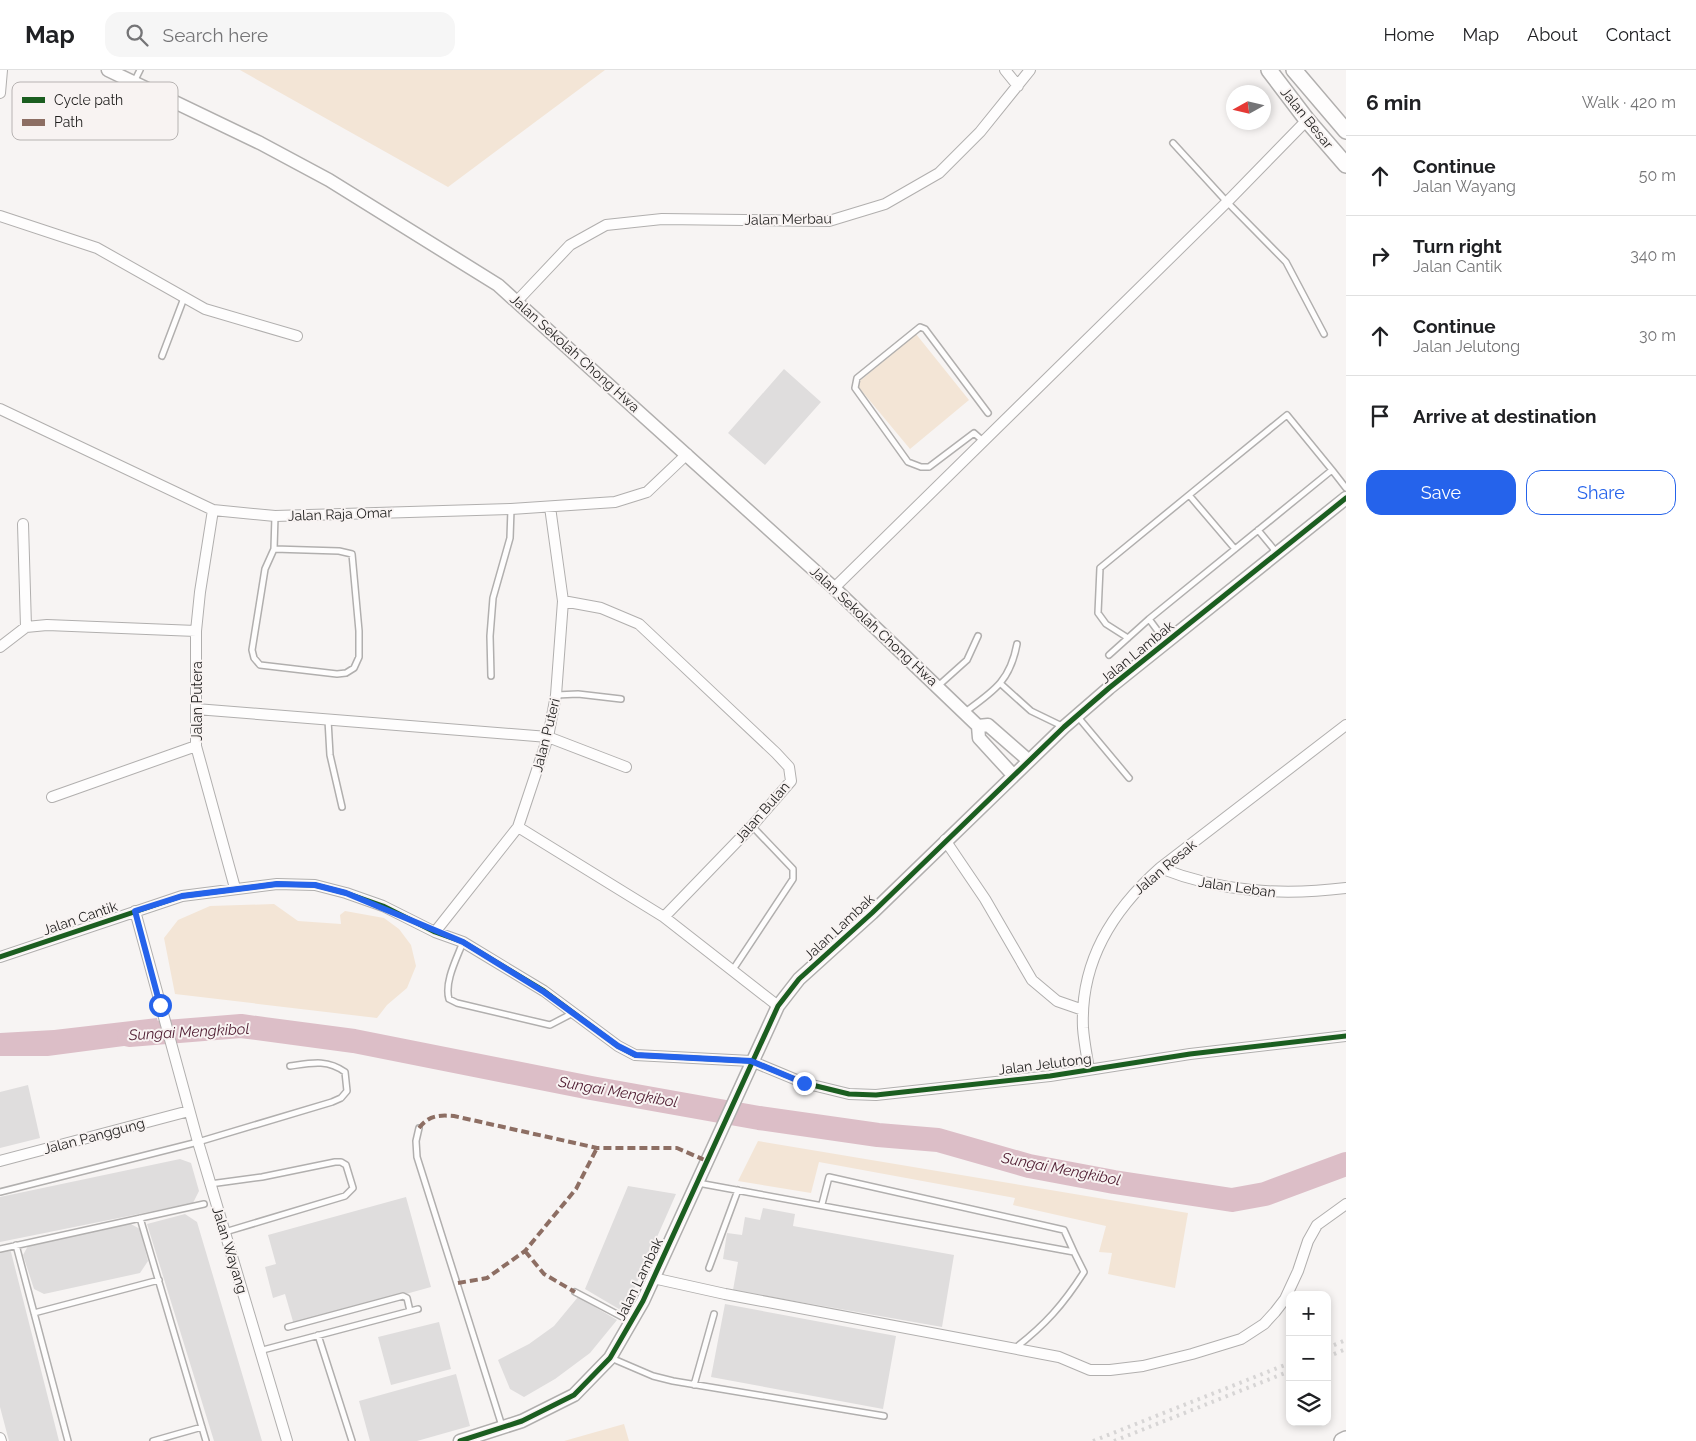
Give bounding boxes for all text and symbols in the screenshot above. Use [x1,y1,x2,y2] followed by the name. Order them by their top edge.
[105,12,455,57] search box
[25,20,75,49] text: Map
[123,21,151,49] icon: search
[163,24,268,46] text: Search here
[1383,24,1434,45] text: Home
[1462,24,1499,45] text: Map
[1527,24,1578,45] text: About
[1606,24,1671,45] text: Contact
[12,82,178,140] legend
[1277,84,1337,152] street label: Jalan Besar
[1226,85,1271,130] north arrow
[1366,90,1421,115] text: 6 min
[54,92,123,108] text: Cycle path
[1582,93,1676,112] text: Walk · 420 m
[54,114,83,130] text: Path
[1413,155,1496,177] text: Continue
[1366,162,1394,190] icon: ahead
[1639,166,1676,185] text: 50 m
[1413,177,1516,196] text: Jalan Wayang
[744,210,832,228] street label: Jalan Merbau
[1413,235,1502,257] text: Turn right
[1366,242,1394,270] icon: right
[1630,246,1676,265] text: 340 m
[1413,257,1502,276] text: Jalan Cantik
[507,291,643,415] street label: Jalan Sekolah Chong Hwa
[1413,315,1496,337] text: Continue
[1366,322,1394,350] icon: ahead
[1639,326,1676,345] text: 30 m
[1413,337,1520,356] text: Jalan Jelutong
[1366,402,1394,430] icon: arrive
[1413,405,1597,427] text: Arrive at destination
[1366,470,1516,515] button: Save
[1526,470,1676,515] button: Share
[288,504,392,524] street label: Jalan Raja Omar
[807,563,941,689] street label: Jalan Sekolah Chong Hwa
[1097,617,1177,686] street label: Jalan Lambak
[189,661,205,741] street label: Jalan Putera
[529,697,563,773] street label: Jalan Puteri
[731,779,793,845] street label: Jalan Bulan
[1131,836,1200,898] street label: Jalan Resak
[1197,874,1277,900] street label: Jalan Leban
[801,890,878,963] street label: Jalan Lambak
[41,898,120,938] street label: Jalan Cantik
[149,994,172,1017] route start
[127,1020,250,1044] water label: Sungai Mengkibol
[998,1050,1092,1078] street label: Jalan Jelutong
[556,1072,679,1111] water label: Sungai Mengkibol
[793,1072,816,1095] route end
[42,1115,146,1157] street label: Jalan Panggung
[999,1148,1122,1189] water label: Sungai Mengkibol
[209,1205,251,1295] street label: Jalan Wayang
[612,1235,666,1323] street label: Jalan Lambak
[1286,1291,1331,1426] map controls
[1286,1291,1331,1336] button: +
[1286,1336,1331,1381] button: −
[1286,1381,1331,1426] button: layers

